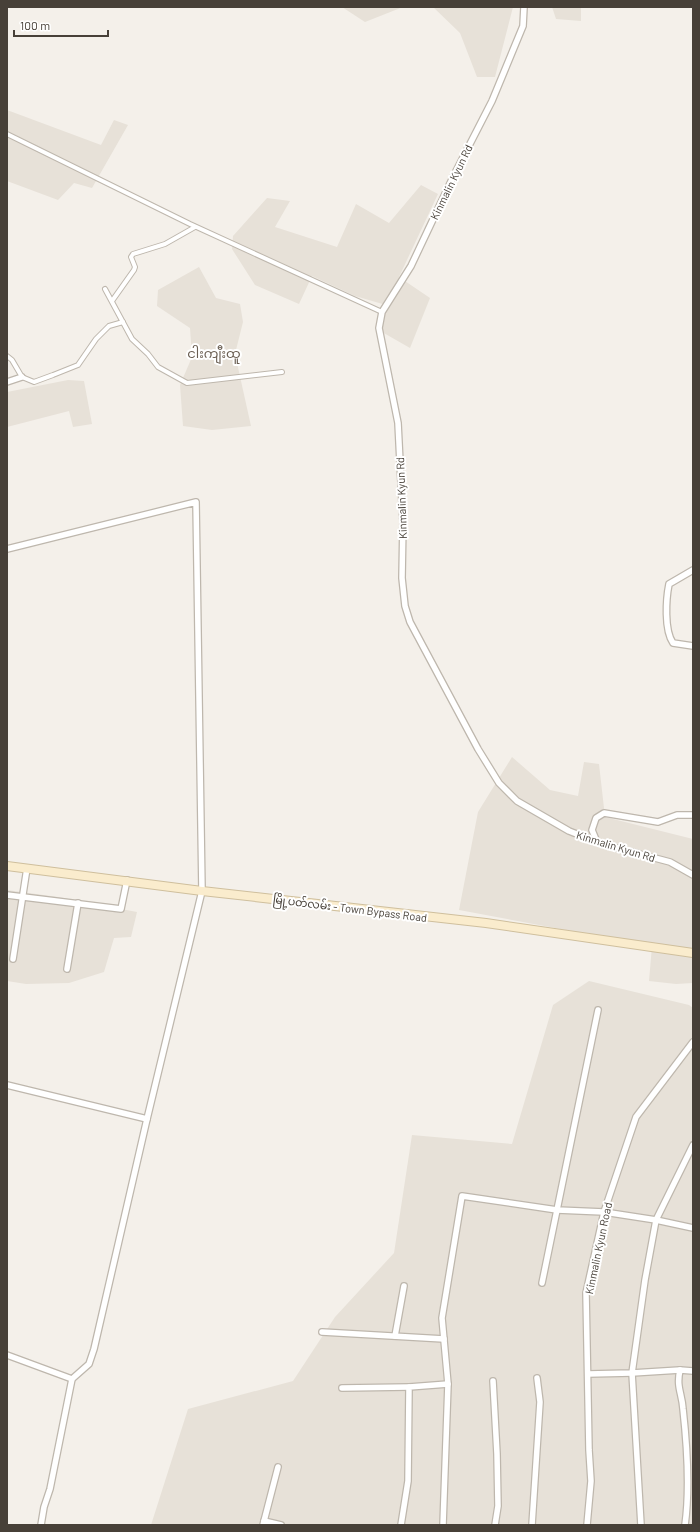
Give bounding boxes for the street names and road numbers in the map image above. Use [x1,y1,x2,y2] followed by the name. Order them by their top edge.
[427,142,475,222] street label: Kinmalin Kyun Rd
[393,457,409,539] street label: Kinmalin Kyun Rd
[575,828,657,864] street label: Kinmalin Kyun Rd
[272,892,428,927] street label: မြို့ပတ်လမ်း - Town Bypass Road
[582,1201,614,1295] street label: Kinmalin Kyun Road

